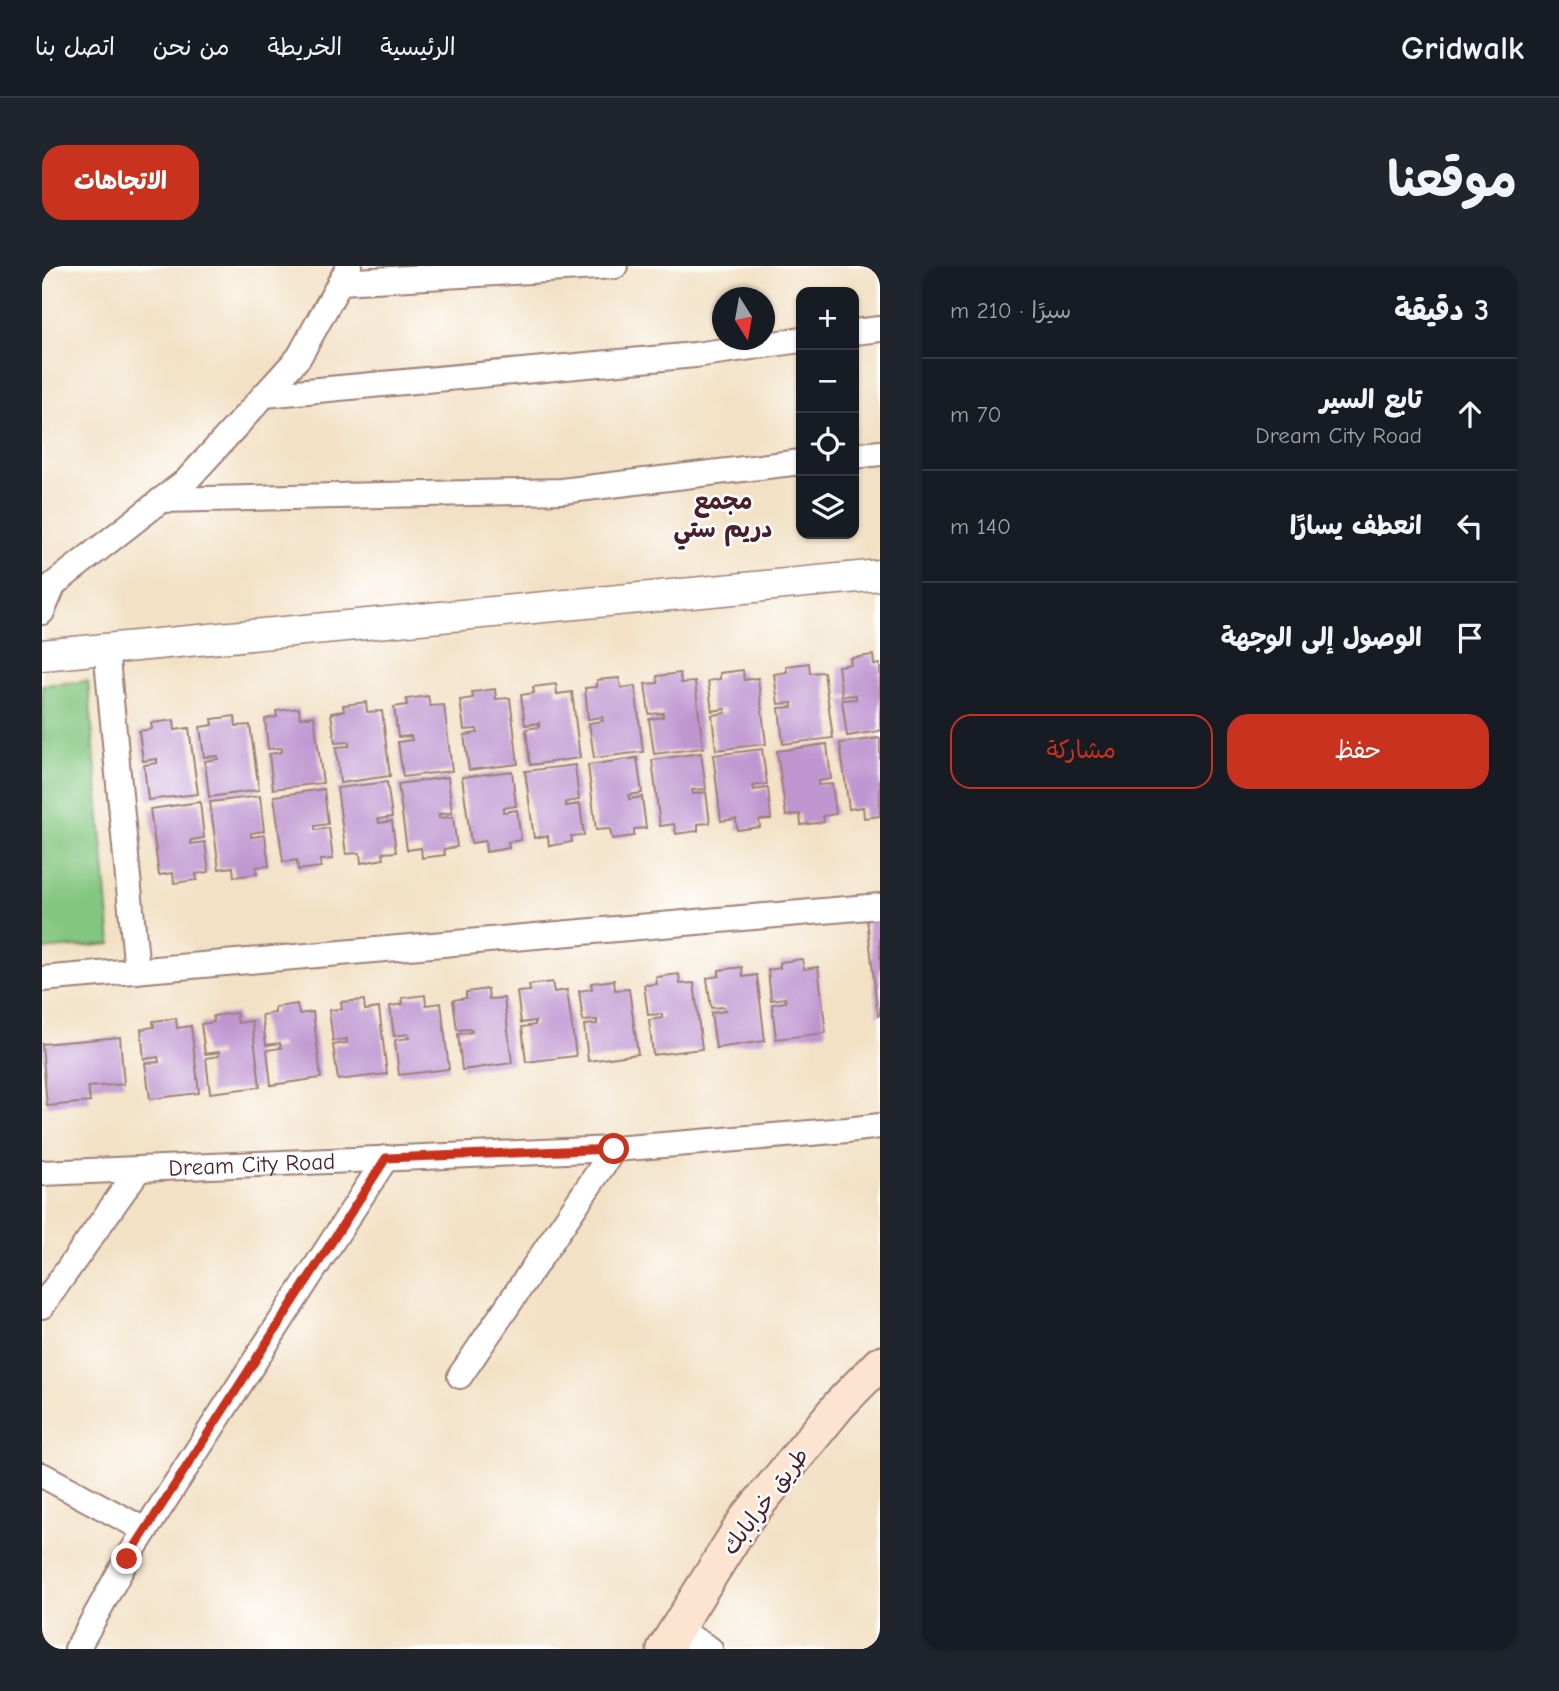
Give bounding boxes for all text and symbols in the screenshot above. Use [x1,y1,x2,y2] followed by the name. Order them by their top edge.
[1401,29,1524,67] text: Gridwalk
[35,33,115,61] text: اتصل بنا
[153,33,229,61] text: من نحن
[267,33,342,61] text: الخريطة
[380,33,456,61] text: الرئيسية
[42,145,199,220] button: الاتجاهات
[1387,152,1517,208] text: موقعنا
[712,287,775,350] north arrow
[796,287,859,539] map controls
[796,287,859,350] button: +
[1394,293,1489,328] text: 3 دقيقة
[950,297,1071,324] text: سيرًا · 210 m
[796,350,859,413] button: −
[1320,385,1422,415] text: تابع السير
[1451,395,1489,433] icon: ahead
[950,401,1002,428] text: 70 m
[796,413,859,476] button: locate
[1255,422,1422,449] text: Dream City Road
[796,476,859,539] button: layers
[674,487,772,550] district label: مجمع دريم ستي
[1451,507,1489,545] icon: left
[1290,511,1422,541] text: انعطف يسارًا
[950,513,1011,540] text: 140 m
[1451,619,1489,657] icon: arrive
[1221,623,1422,653] text: الوصول إلى الوجهة
[950,714,1213,789] button: مشاركة
[1227,714,1489,789] button: حفظ
[598,1133,629,1164] route start
[168,1148,336,1182] street label: Dream City Road
[716,1442,814,1560] street label: طريق خرابابك
[111,1543,142,1574] route end

